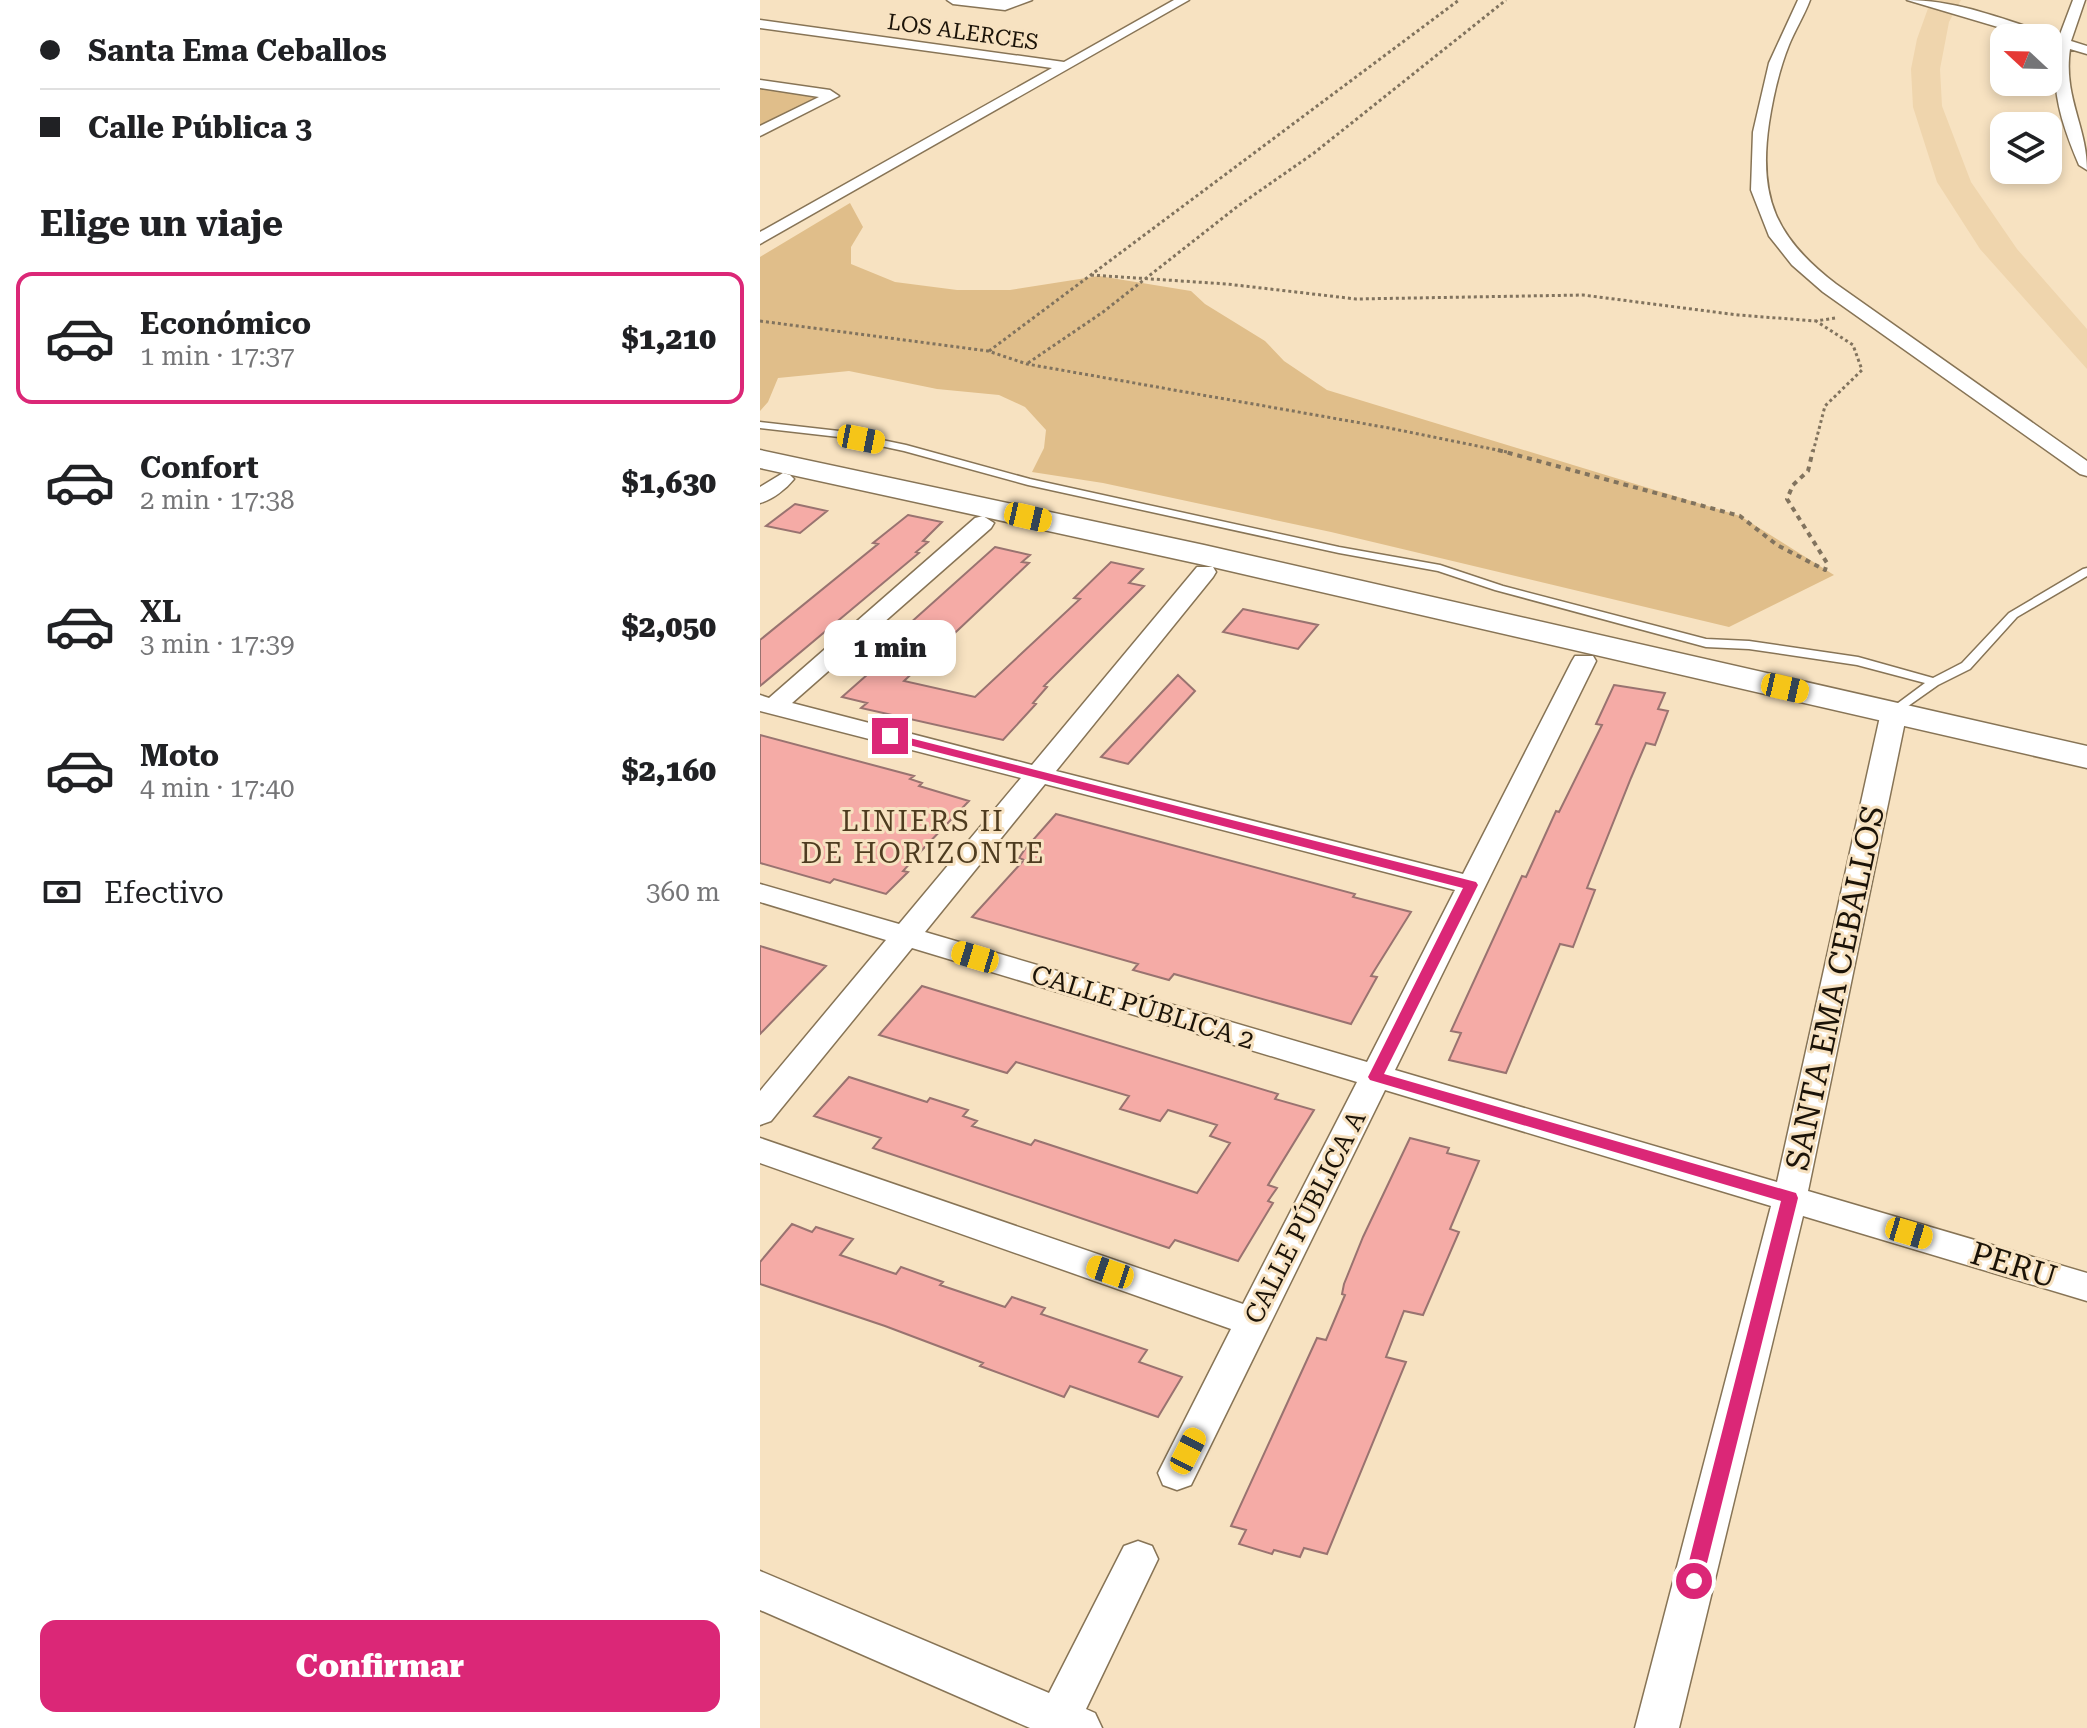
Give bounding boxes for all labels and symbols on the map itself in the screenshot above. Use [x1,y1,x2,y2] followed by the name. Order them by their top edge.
[886,9,1040,55] street label: LOS ALERCES
[1990,24,2062,96] north arrow
[835,423,887,455] car
[1002,500,1054,534] car
[824,620,956,676] callout: 1 min
[1759,671,1811,705] car
[872,718,908,754] route end
[1778,802,1892,1174] street label: SANTA EMA CEBALLOS
[801,805,1045,870] district label: LINIERS II DE HORIZONTE
[949,939,1001,975] car
[1028,958,1258,1055] street label: CALLE PÚBLICA 2
[1237,1105,1372,1328] street label: CALLE PÚBLICA A
[1883,1215,1935,1251] car
[1966,1234,2062,1296] street label: PERU
[1083,1253,1137,1291] car
[1166,1424,1210,1478] car
[1676,1563,1712,1599] route start

